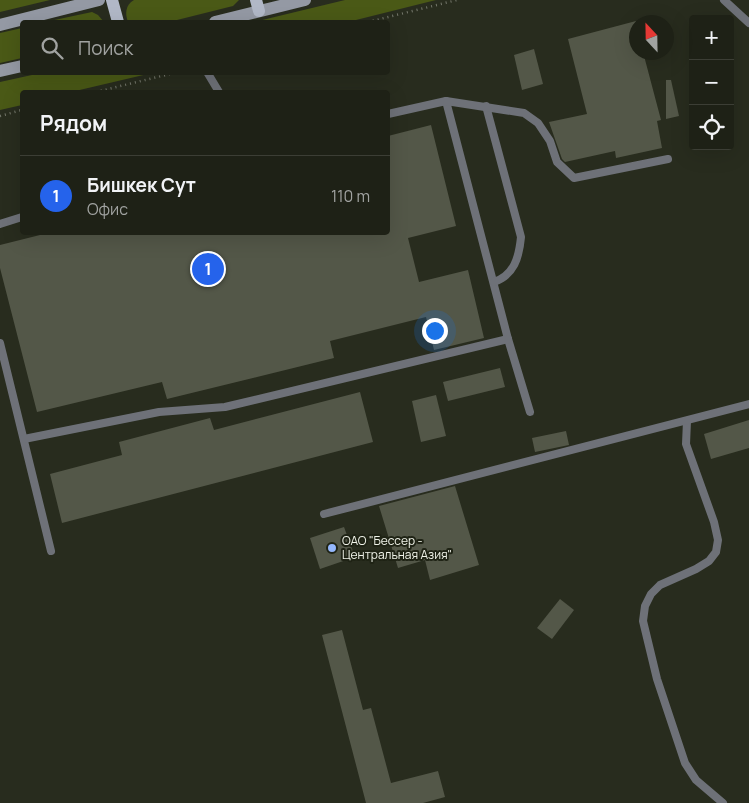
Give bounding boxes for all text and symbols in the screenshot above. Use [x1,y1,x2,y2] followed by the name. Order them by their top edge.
[629,15,674,60] north arrow
[689,15,734,150] map controls
[689,15,734,60] button: +
[20,20,390,75] search box
[38,34,66,62] icon: search
[78,35,133,61] text: Поиск
[689,60,734,105] button: −
[689,105,734,150] button: locate
[40,109,107,137] text: Рядом
[87,172,196,198] text: Бишкек Сут
[52,185,60,207] text: 1
[331,185,370,207] text: 110 m
[87,198,128,220] text: Офис
[192,250,224,288] pin: 1
[422,318,448,344] your location
[342,532,452,563] place label: ОАО "Бессер - Центральная Азия"
[326,542,338,554] marker: ОАО "Бессер - Центральная Азия"

